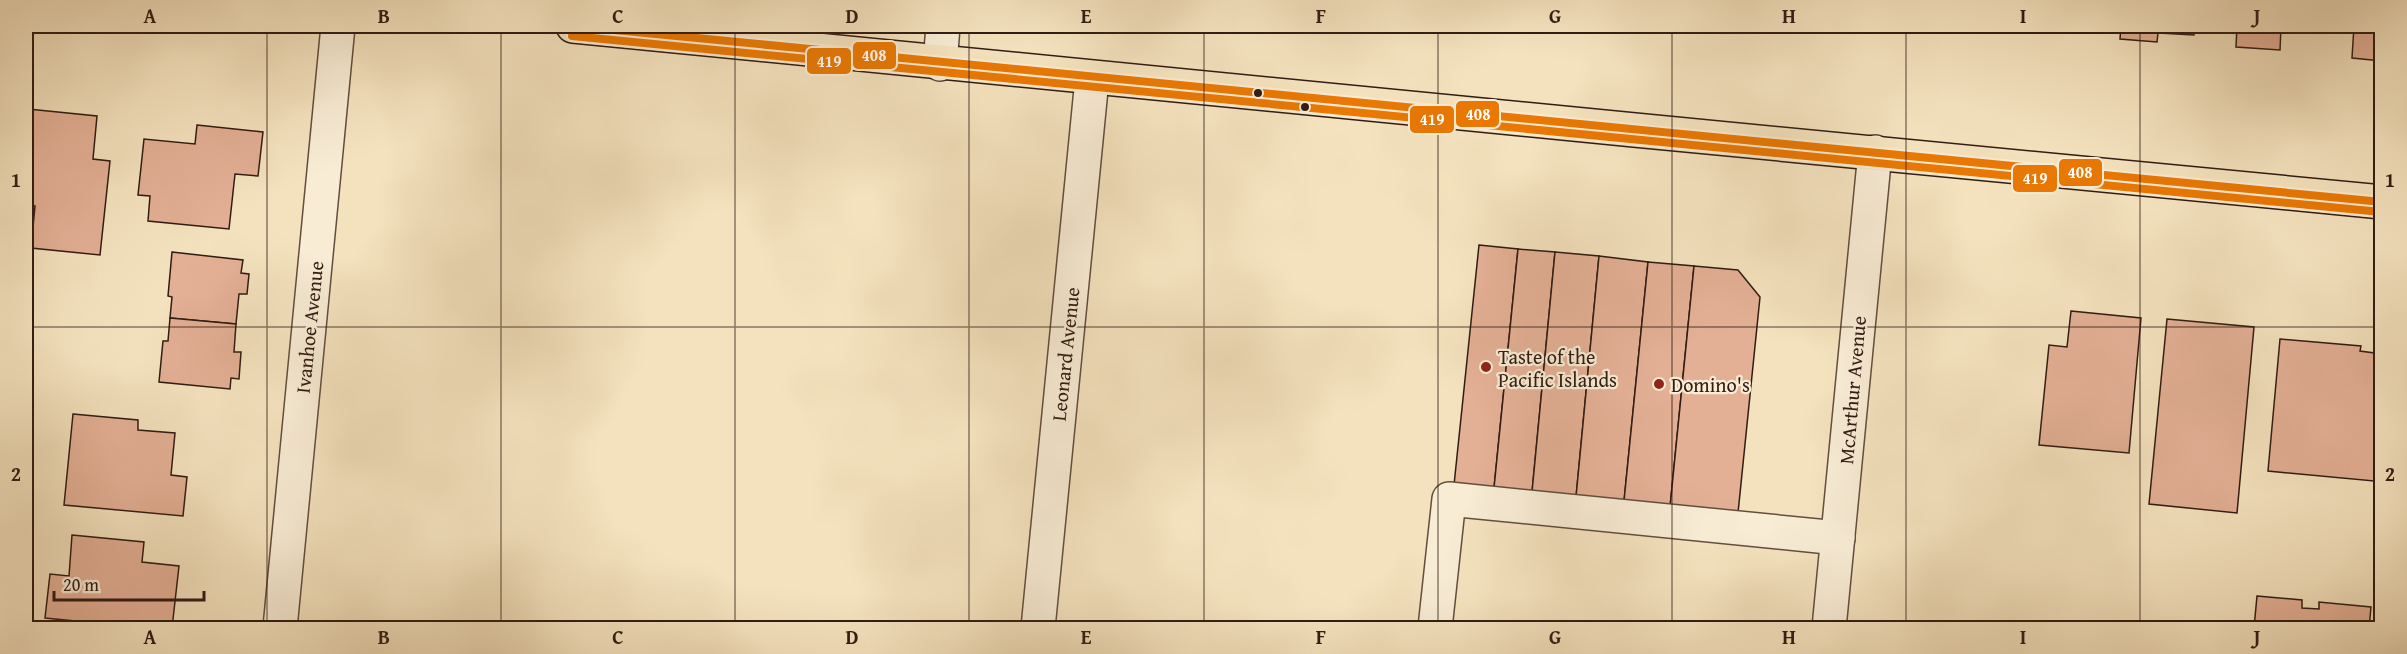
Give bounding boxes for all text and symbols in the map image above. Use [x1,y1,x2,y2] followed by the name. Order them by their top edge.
[144,1,157,30] text: A
[378,1,390,30] text: B
[612,1,624,30] text: C
[845,1,859,30] text: D
[1081,1,1092,30] text: E
[1316,1,1326,30] text: F
[1549,1,1561,30] text: G
[1782,1,1796,30] text: H
[2020,1,2026,30] text: I
[2251,1,2261,30] text: J
[852,41,897,70] line badge: 408
[862,43,886,67] text: 408
[806,47,852,75] line badge: 419
[817,49,841,73] text: 419
[1252,87,1264,99] unlabelled marker
[1455,100,1500,128] line badge: 408
[1299,101,1311,113] unlabelled marker
[1466,102,1490,126] text: 408
[1409,105,1455,134] line badge: 419
[1420,107,1444,131] text: 419
[2058,158,2103,187] line badge: 408
[2068,160,2092,184] text: 408
[2012,164,2058,193] line badge: 419
[11,165,21,194] text: 1
[2385,165,2395,194] text: 1
[2023,166,2047,190] text: 419
[288,259,330,395] street label: Ivanhoe Avenue
[1044,286,1086,422] street label: Leonard Avenue
[1831,315,1873,465] street label: McArthur Avenue
[1498,342,1617,394] place label: Taste of the Pacific Islands
[1479,360,1493,374] marker: Taste of the Pacific Islands
[1671,370,1750,399] place label: Domino's
[1652,377,1666,391] marker: Domino's
[11,459,21,488] text: 2
[2385,459,2395,488] text: 2
[54,564,204,602] scale bar
[63,571,99,598] text: 20 m
[144,622,157,651] text: A
[378,622,390,651] text: B
[612,622,624,651] text: C
[845,622,859,651] text: D
[1081,622,1092,651] text: E
[1316,622,1326,651] text: F
[1549,622,1561,651] text: G
[1782,622,1796,651] text: H
[2020,622,2026,651] text: I
[2251,622,2261,651] text: J

